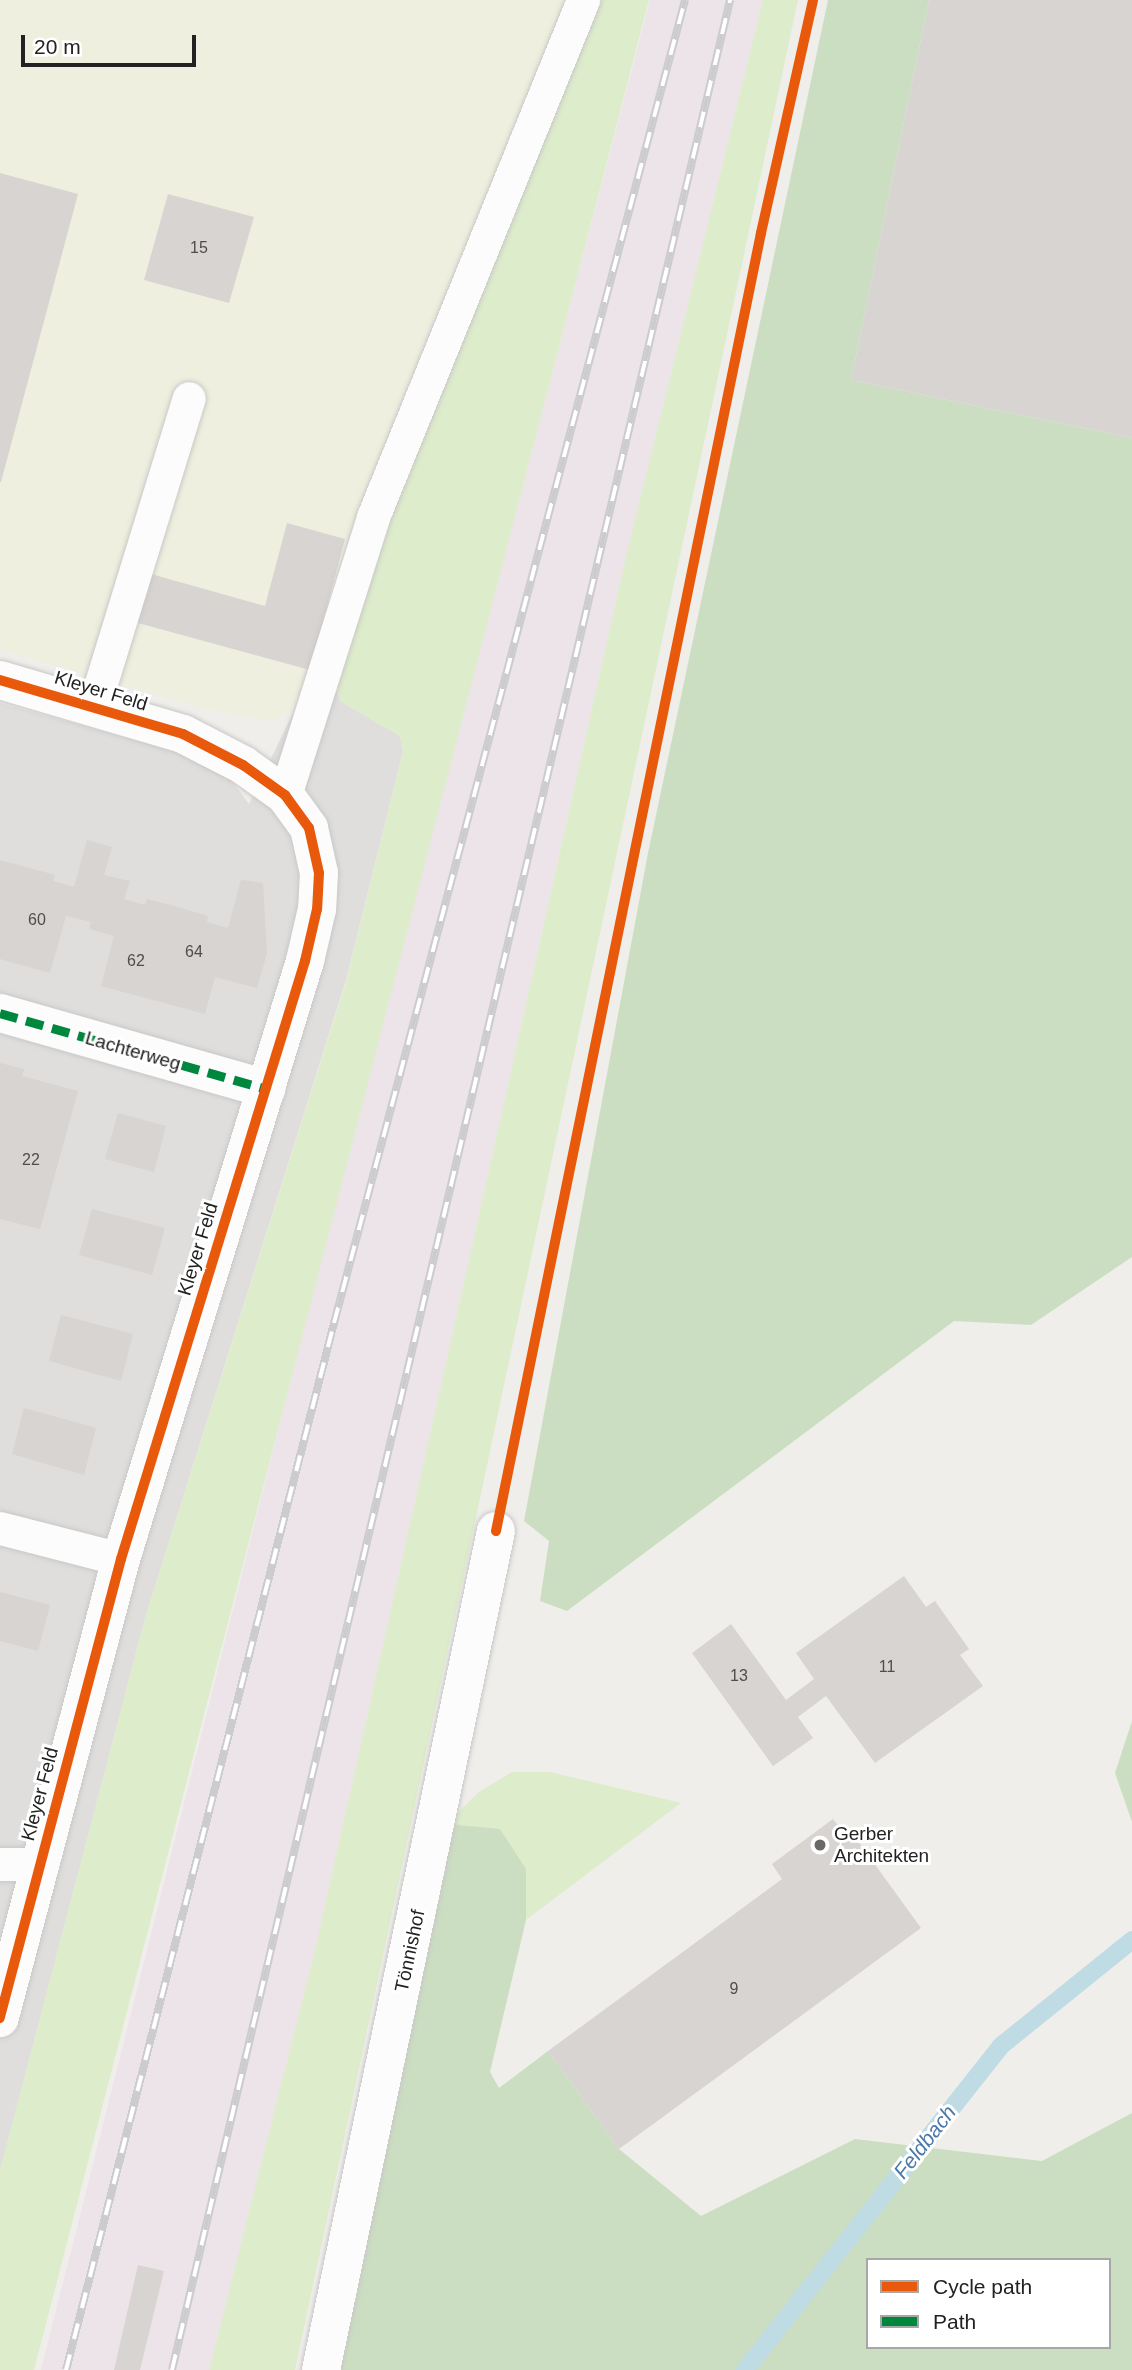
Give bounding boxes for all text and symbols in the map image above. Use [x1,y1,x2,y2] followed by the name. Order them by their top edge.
[24,21,200,65] scale bar
[34,35,81,58] text: 20 m
[190,238,208,258] house number: 15
[52,666,150,716] street label: Kleyer Feld
[28,910,46,930] house number: 60
[185,942,203,962] house number: 64
[127,951,145,971] house number: 62
[83,1027,183,1075] street label: Lachterweg
[22,1150,40,1170] house number: 22
[173,1200,223,1298] street label: Kleyer Feld
[879,1657,895,1677] house number: 11
[730,1666,748,1686] house number: 13
[17,1745,63,1843] street label: Kleyer Feld
[834,1823,929,1867] place label: Gerber Architekten
[812,1837,828,1853] marker: Gerber Architekten
[390,1908,430,1994] street label: Tönnishof
[730,1979,738,1999] house number: 9
[888,2100,962,2184] water label: Feldbach
[866,2258,1111,2349] legend
[933,2275,1032,2298] text: Cycle path
[933,2310,976,2333] text: Path

